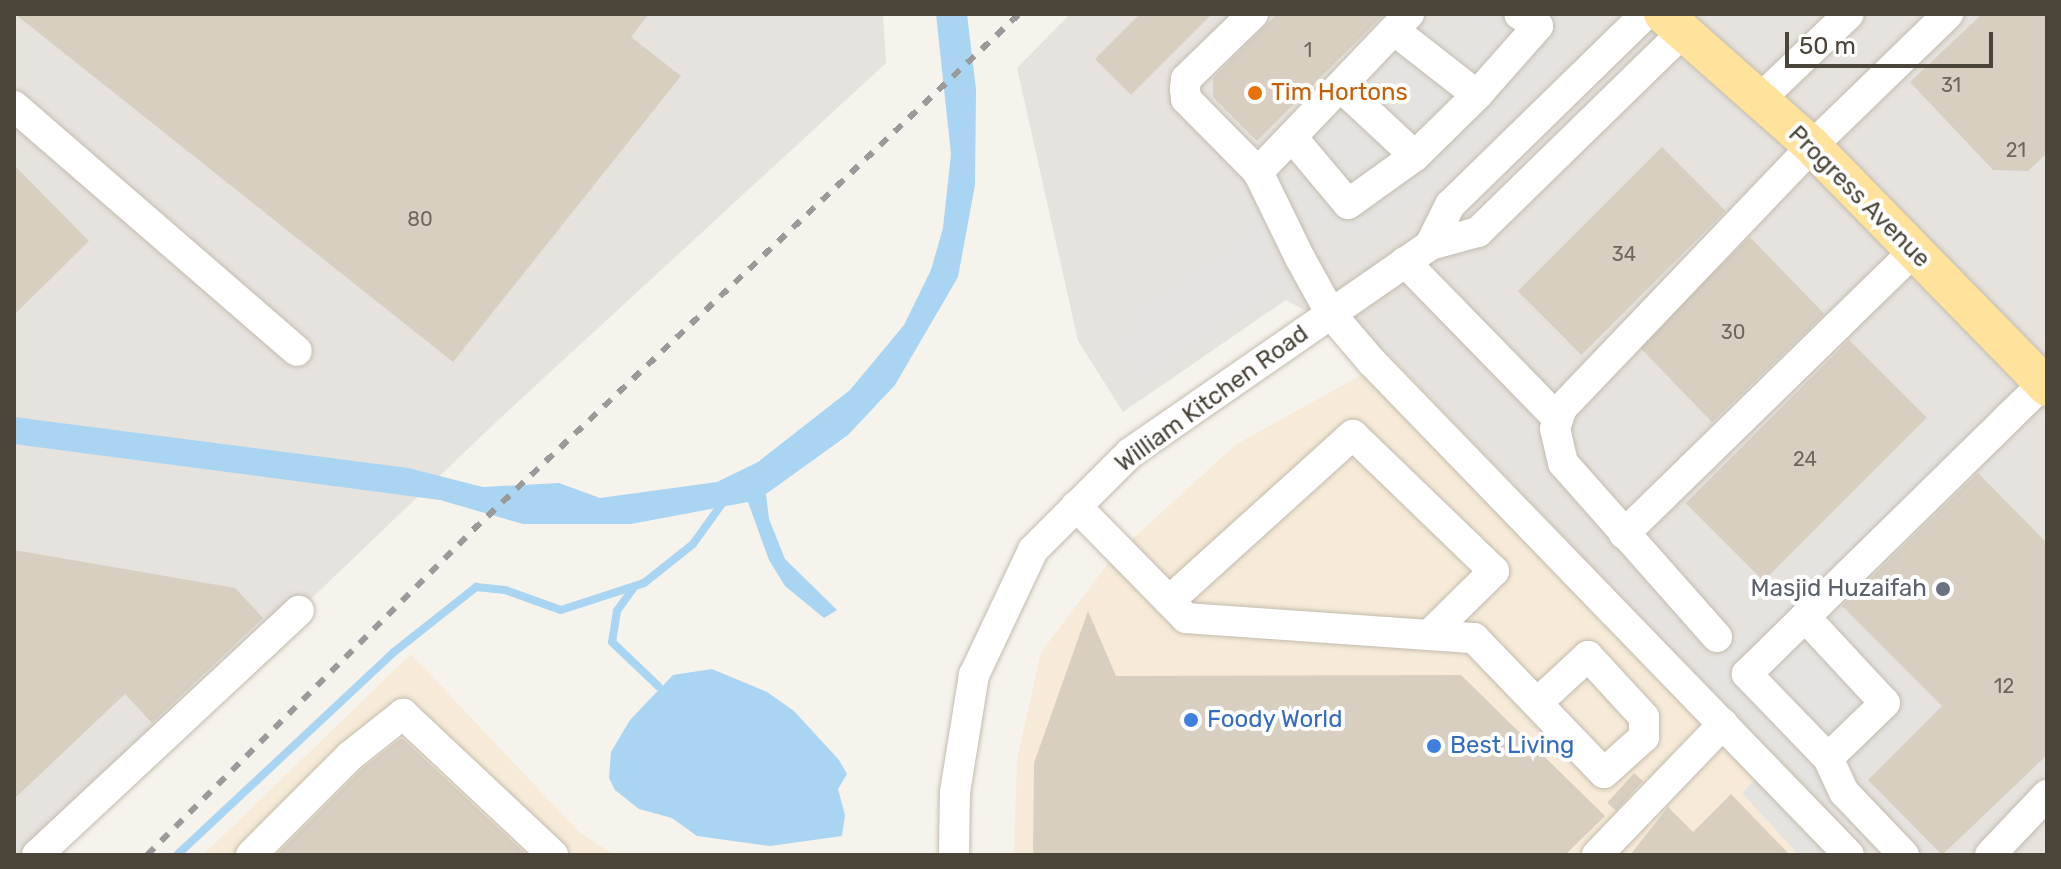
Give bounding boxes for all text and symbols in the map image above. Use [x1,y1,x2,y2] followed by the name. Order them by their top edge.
[1789,16,1997,66] scale bar
[1799,32,1856,60] text: 50 m
[1304,38,1312,62] house number: 1
[1941,73,1961,97] house number: 31
[1271,79,1408,107] place label: Tim Hortons
[1246,84,1264,102] marker: Tim Hortons
[1782,120,1936,274] street label: Progress Avenue
[2006,138,2026,162] house number: 21
[407,207,433,231] house number: 80
[1612,242,1636,266] house number: 34
[1110,319,1314,479] street label: William Kitchen Road
[1721,320,1745,344] house number: 30
[1793,447,1817,471] house number: 24
[1751,575,1927,603] place label: Masjid Huzaifah
[1934,580,1952,598] marker: Masjid Huzaifah
[1994,674,2014,698] house number: 12
[1207,706,1343,734] place label: Foody World
[1182,711,1200,729] marker: Foody World
[1450,732,1574,760] place label: Best Living
[1425,737,1443,755] marker: Best Living

